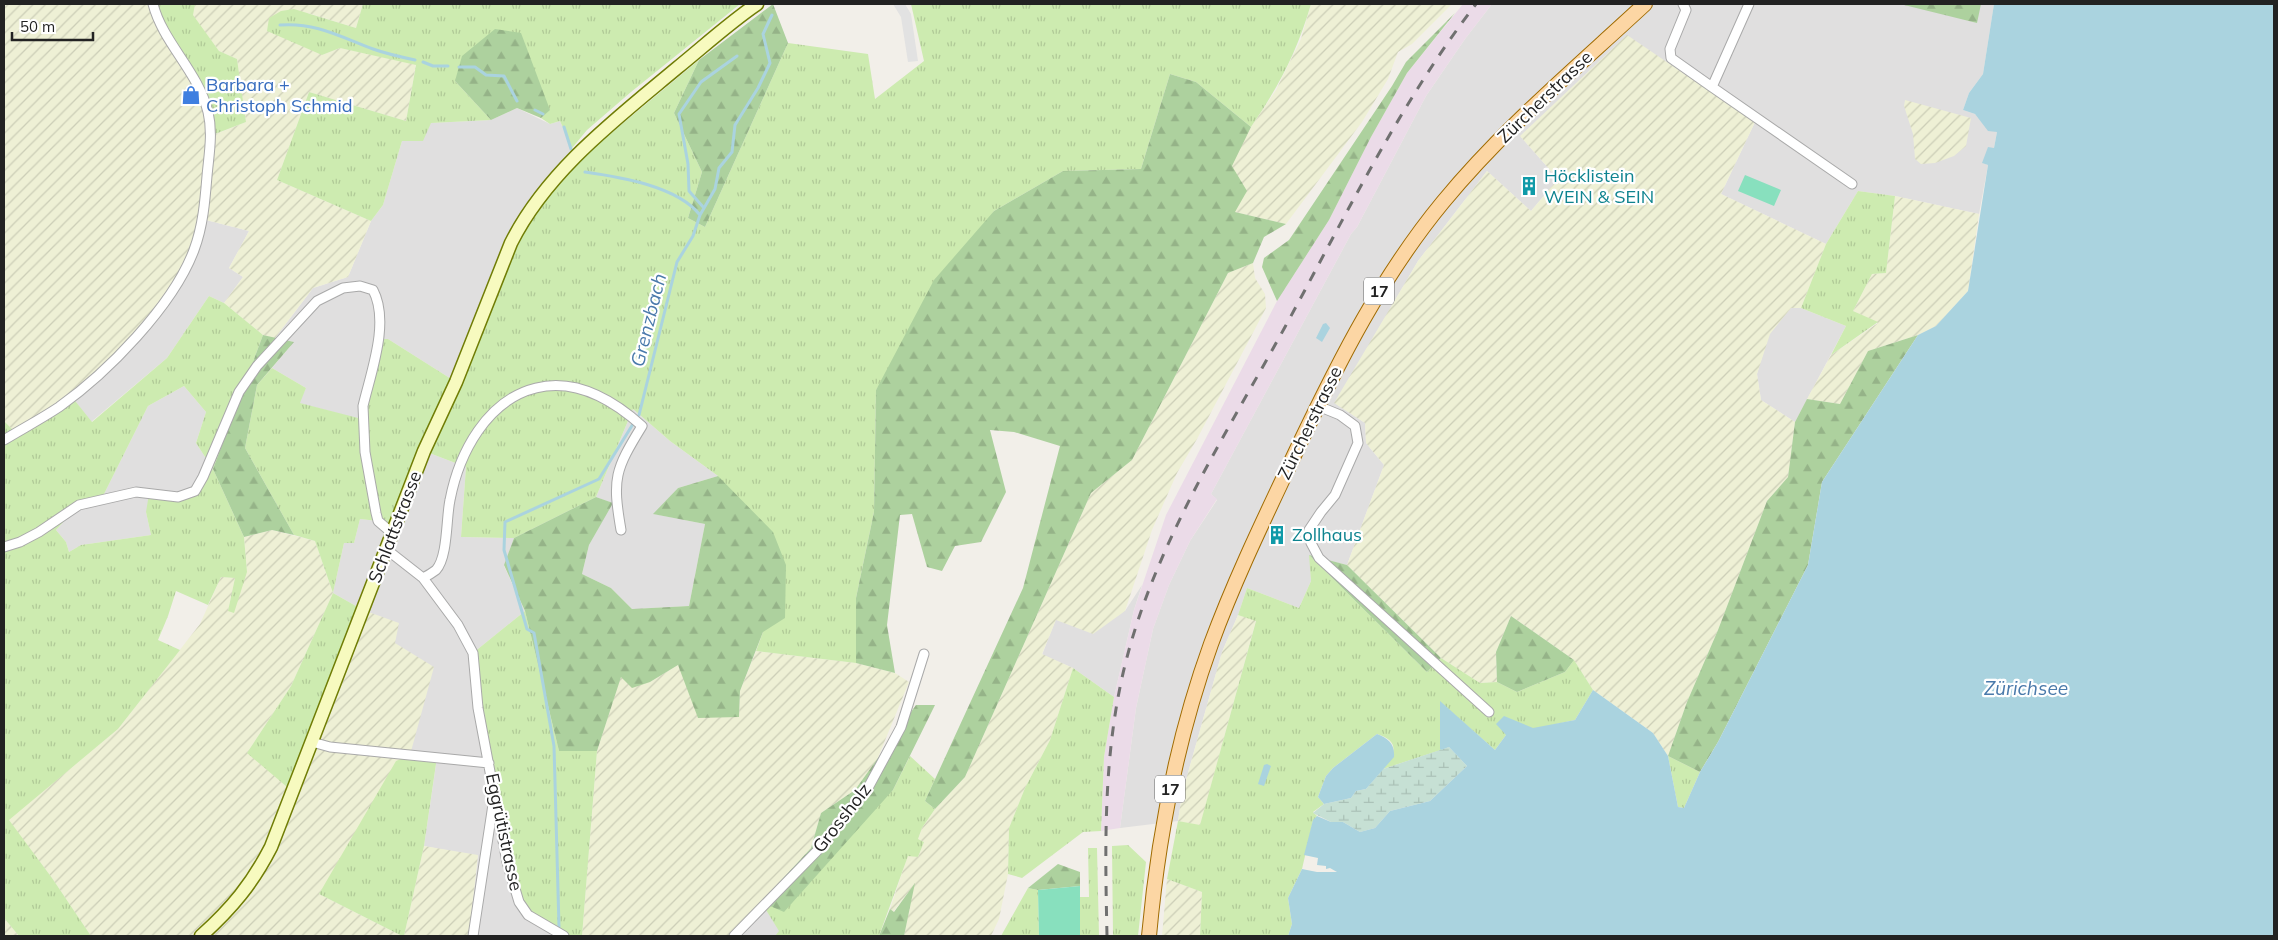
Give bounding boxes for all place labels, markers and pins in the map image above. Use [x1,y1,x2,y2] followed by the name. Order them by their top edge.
[206,73,353,117] place label: Barbara + Christoph Schmid
[180,84,202,106] shop icon: Barbara + Christoph Schmid
[1544,164,1654,208] place label: Höcklistein WEIN & SEIN
[1518,175,1540,197] building icon: Höcklistein WEIN & SEIN
[1292,523,1362,546] place label: Zollhaus
[1266,524,1288,546] building icon: Zollhaus

